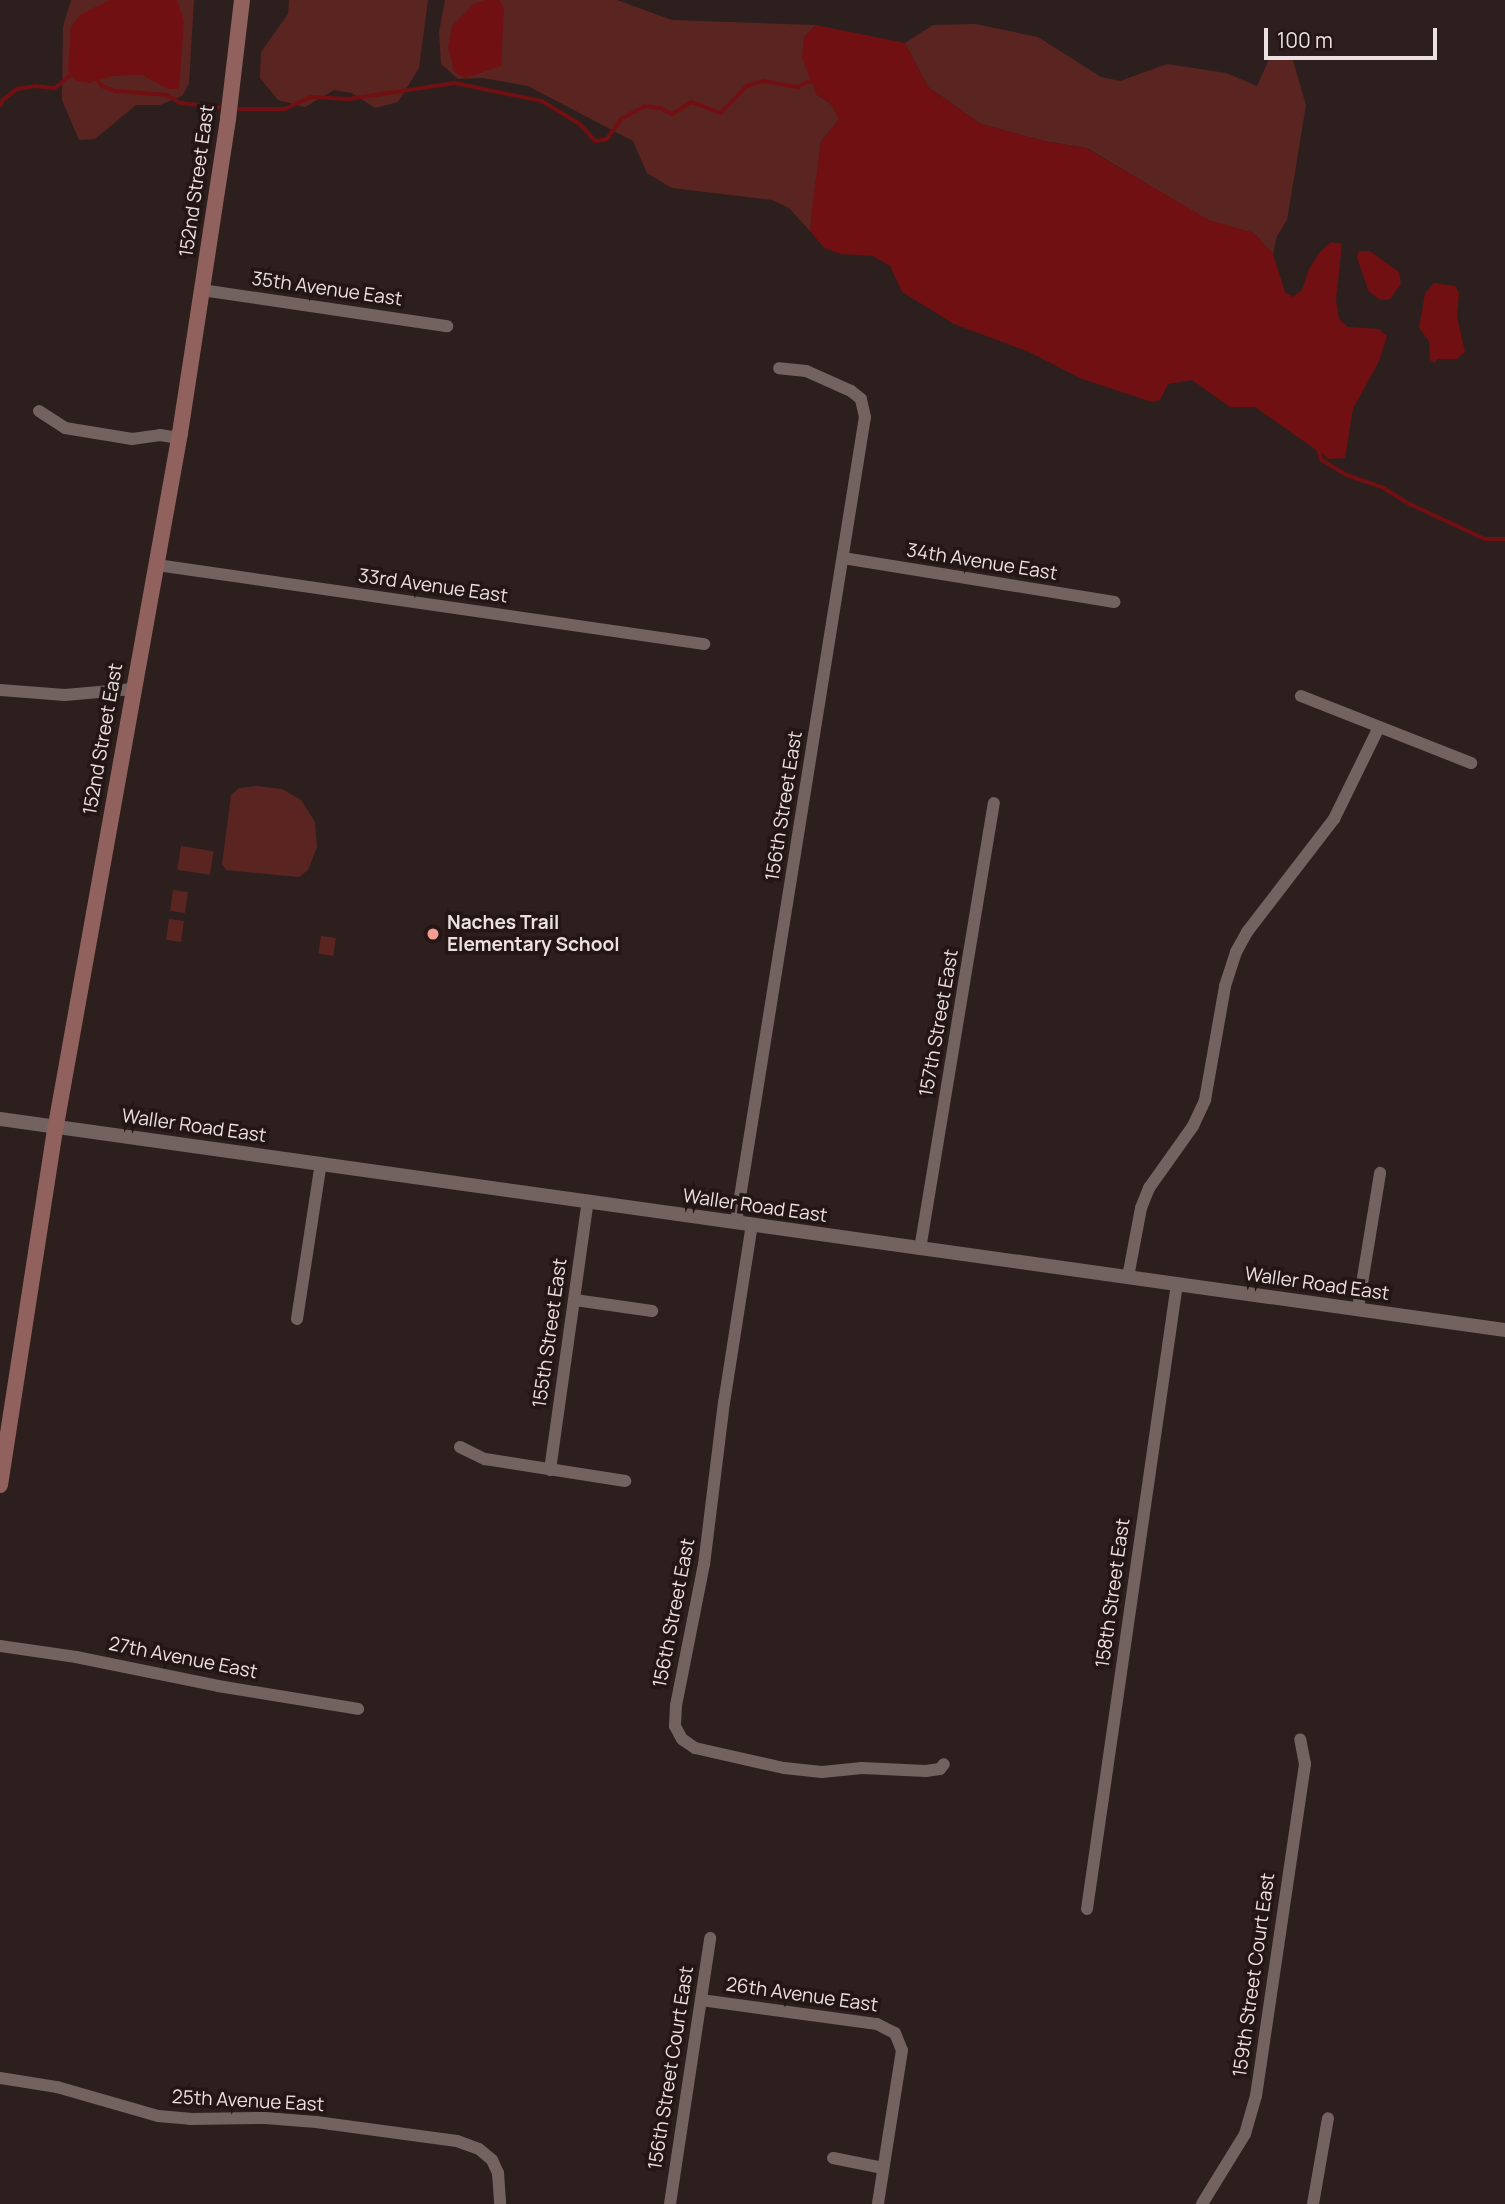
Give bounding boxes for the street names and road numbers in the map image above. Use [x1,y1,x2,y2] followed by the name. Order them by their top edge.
[175,103,219,259] street label: 152nd Street East
[250,267,404,311] street label: 35th Avenue East
[905,539,1059,585] street label: 34th Avenue East
[357,564,509,608] street label: 33rd Avenue East
[78,661,128,817] street label: 152nd Street East
[761,729,807,883] street label: 156th Street East
[915,948,963,1098] street label: 157th Street East
[120,1105,268,1147] street label: Waller Road East
[681,1185,829,1227] street label: Waller Road East
[528,1257,572,1409] street label: 155th Street East
[1243,1263,1391,1305] street label: Waller Road East
[1091,1517,1135,1669] street label: 158th Street East
[648,1536,700,1690] street label: 156th Street East
[107,1632,259,1684] street label: 27th Avenue East
[1228,1872,1280,2078] street label: 159th Street Court East
[644,1965,698,2171] street label: 156th Street Court East
[725,1973,879,2017] street label: 26th Avenue East
[171,2086,325,2116] street label: 25th Avenue East

